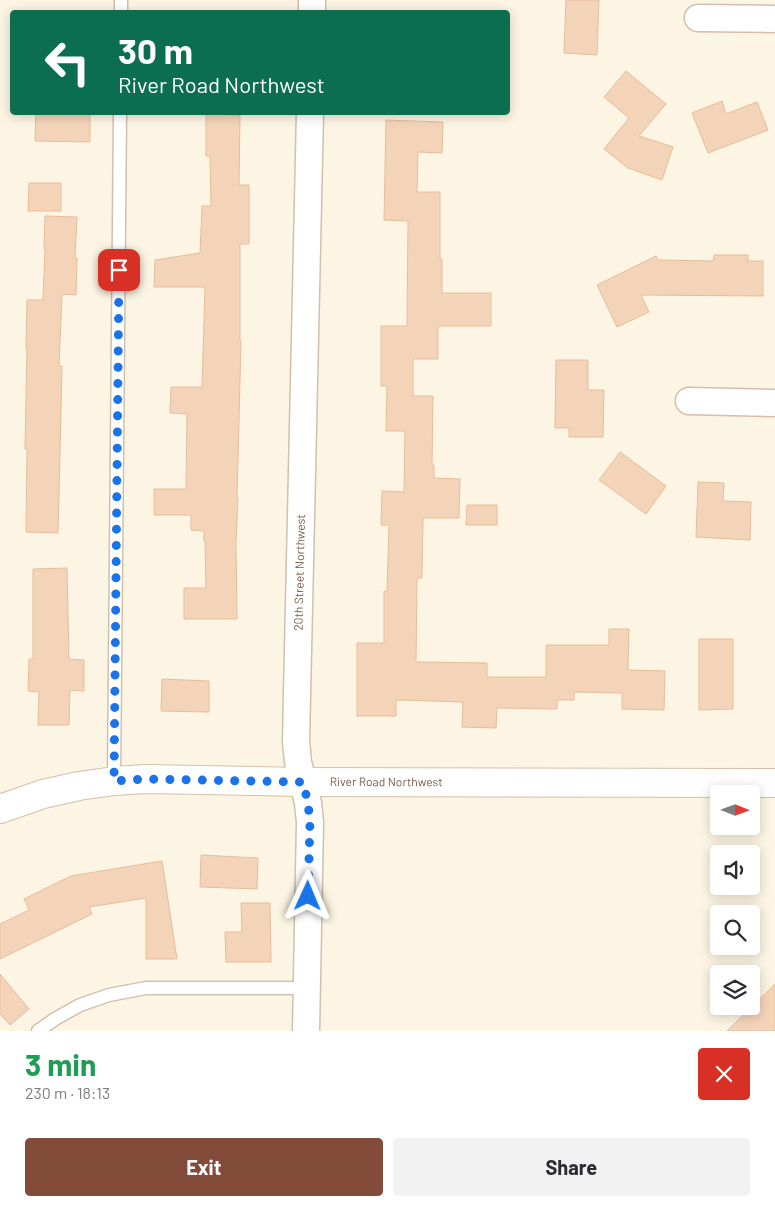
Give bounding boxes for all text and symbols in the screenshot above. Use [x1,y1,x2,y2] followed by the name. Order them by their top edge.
[118,29,193,71] text: 30 m
[35,30,100,95] icon: left
[118,71,325,97] text: River Road Northwest
[98,249,140,291] pin
[105,256,133,284] icon: arrive
[290,514,307,631] street label: 20th Street Northwest
[330,774,443,788] street label: River Road Northwest
[710,785,760,835] north arrow
[710,785,760,1015] map controls
[710,845,760,895] button: sound
[281,869,333,921] position arrow
[710,905,760,955] button: search
[710,965,760,1015] button: layers
[25,1046,96,1082] text: 3 min
[698,1048,750,1100] button: close
[25,1083,110,1102] text: 230 m · 18:13
[25,1138,383,1196] button: Exit
[393,1138,750,1196] button: Share

